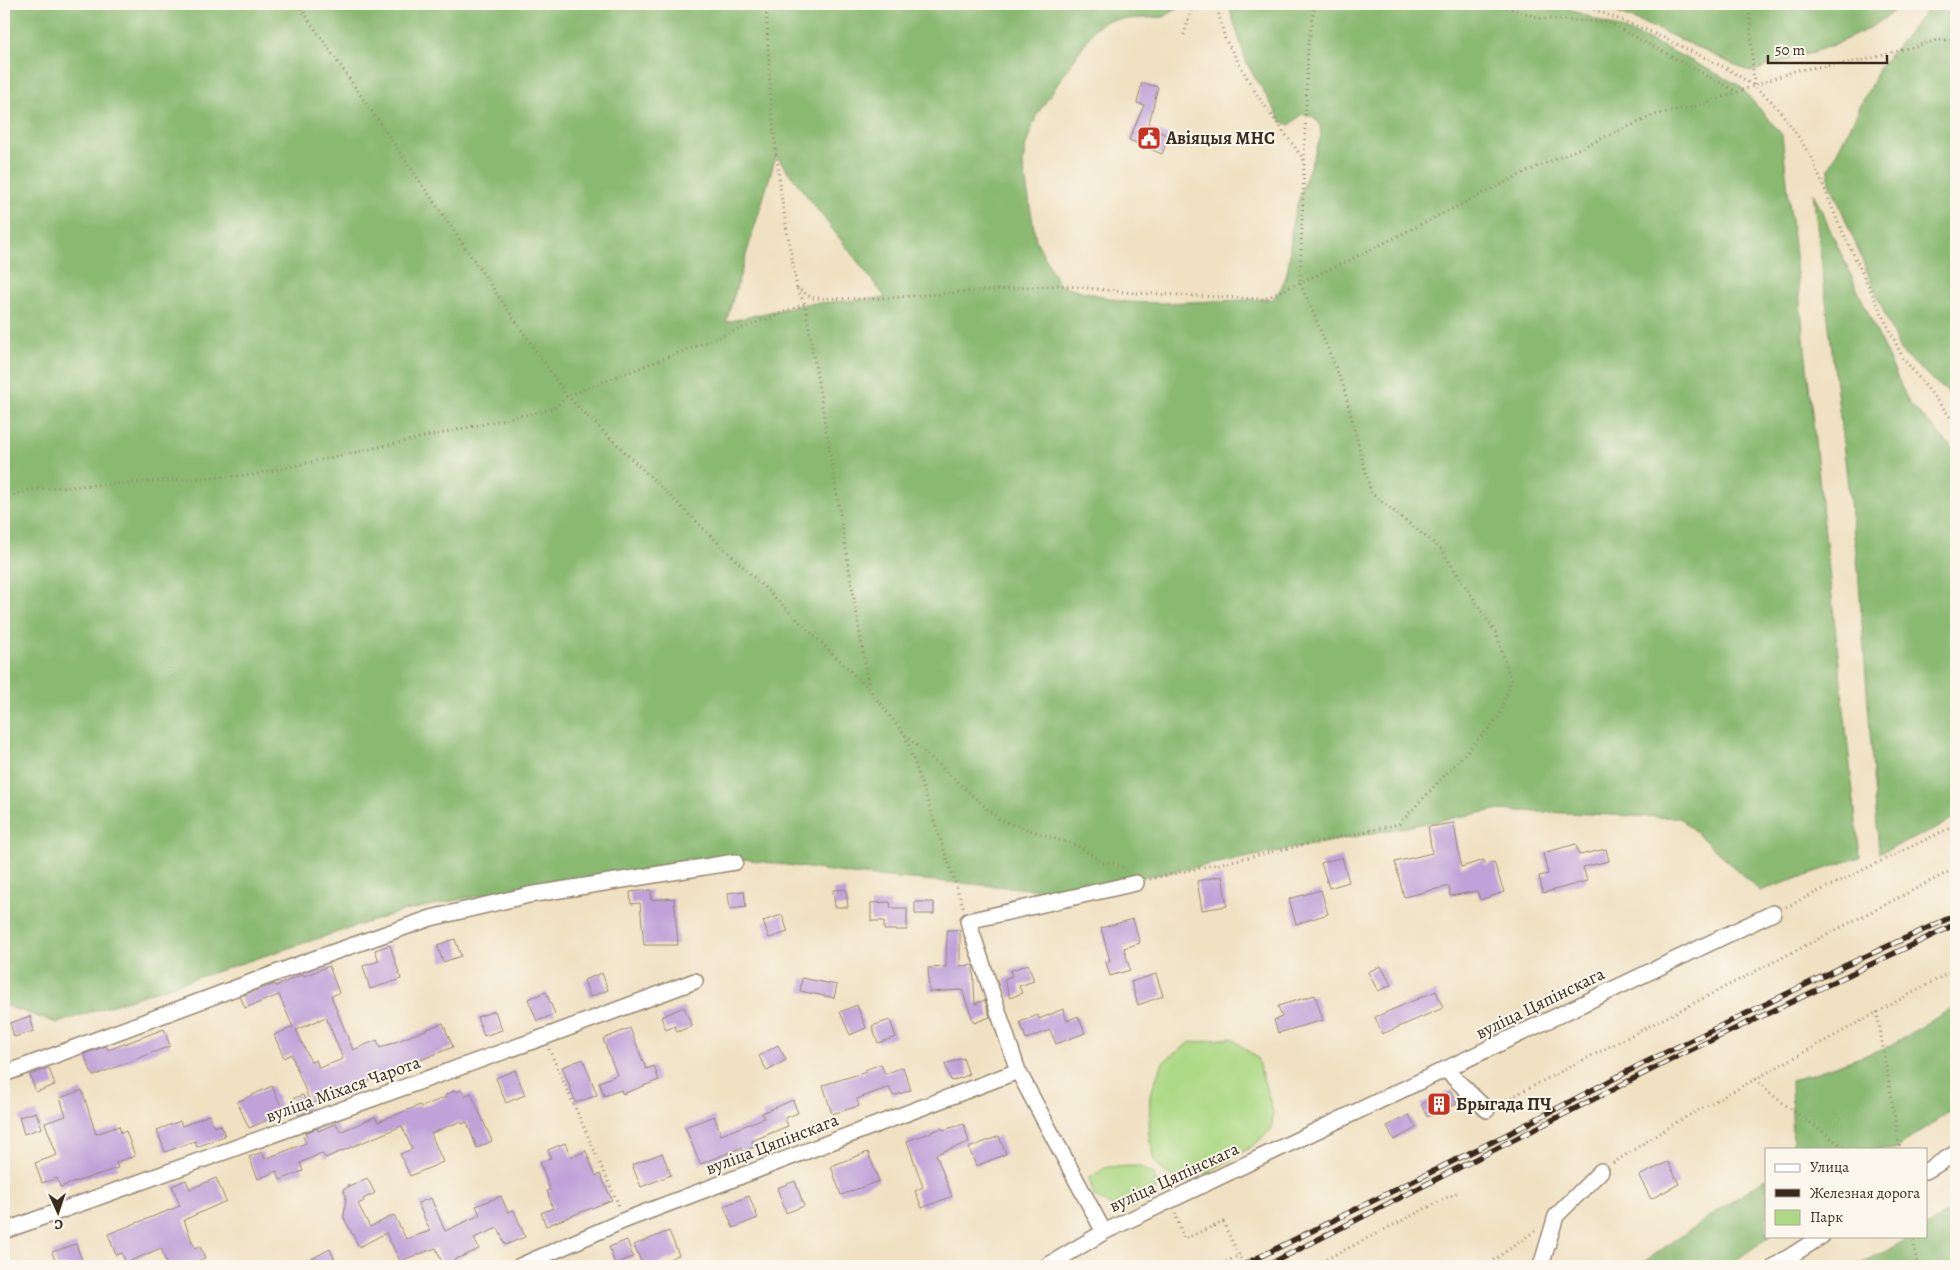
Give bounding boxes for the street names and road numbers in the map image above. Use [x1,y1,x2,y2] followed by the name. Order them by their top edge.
[1471,961,1609,1045] street label: вуліца Цяпінскага
[262,1050,424,1128] street label: вуліца Міхася Чарота
[702,1107,843,1180] street label: вуліца Цяпінскага
[1105,1136,1243,1218] street label: вуліца Цяпінскага

